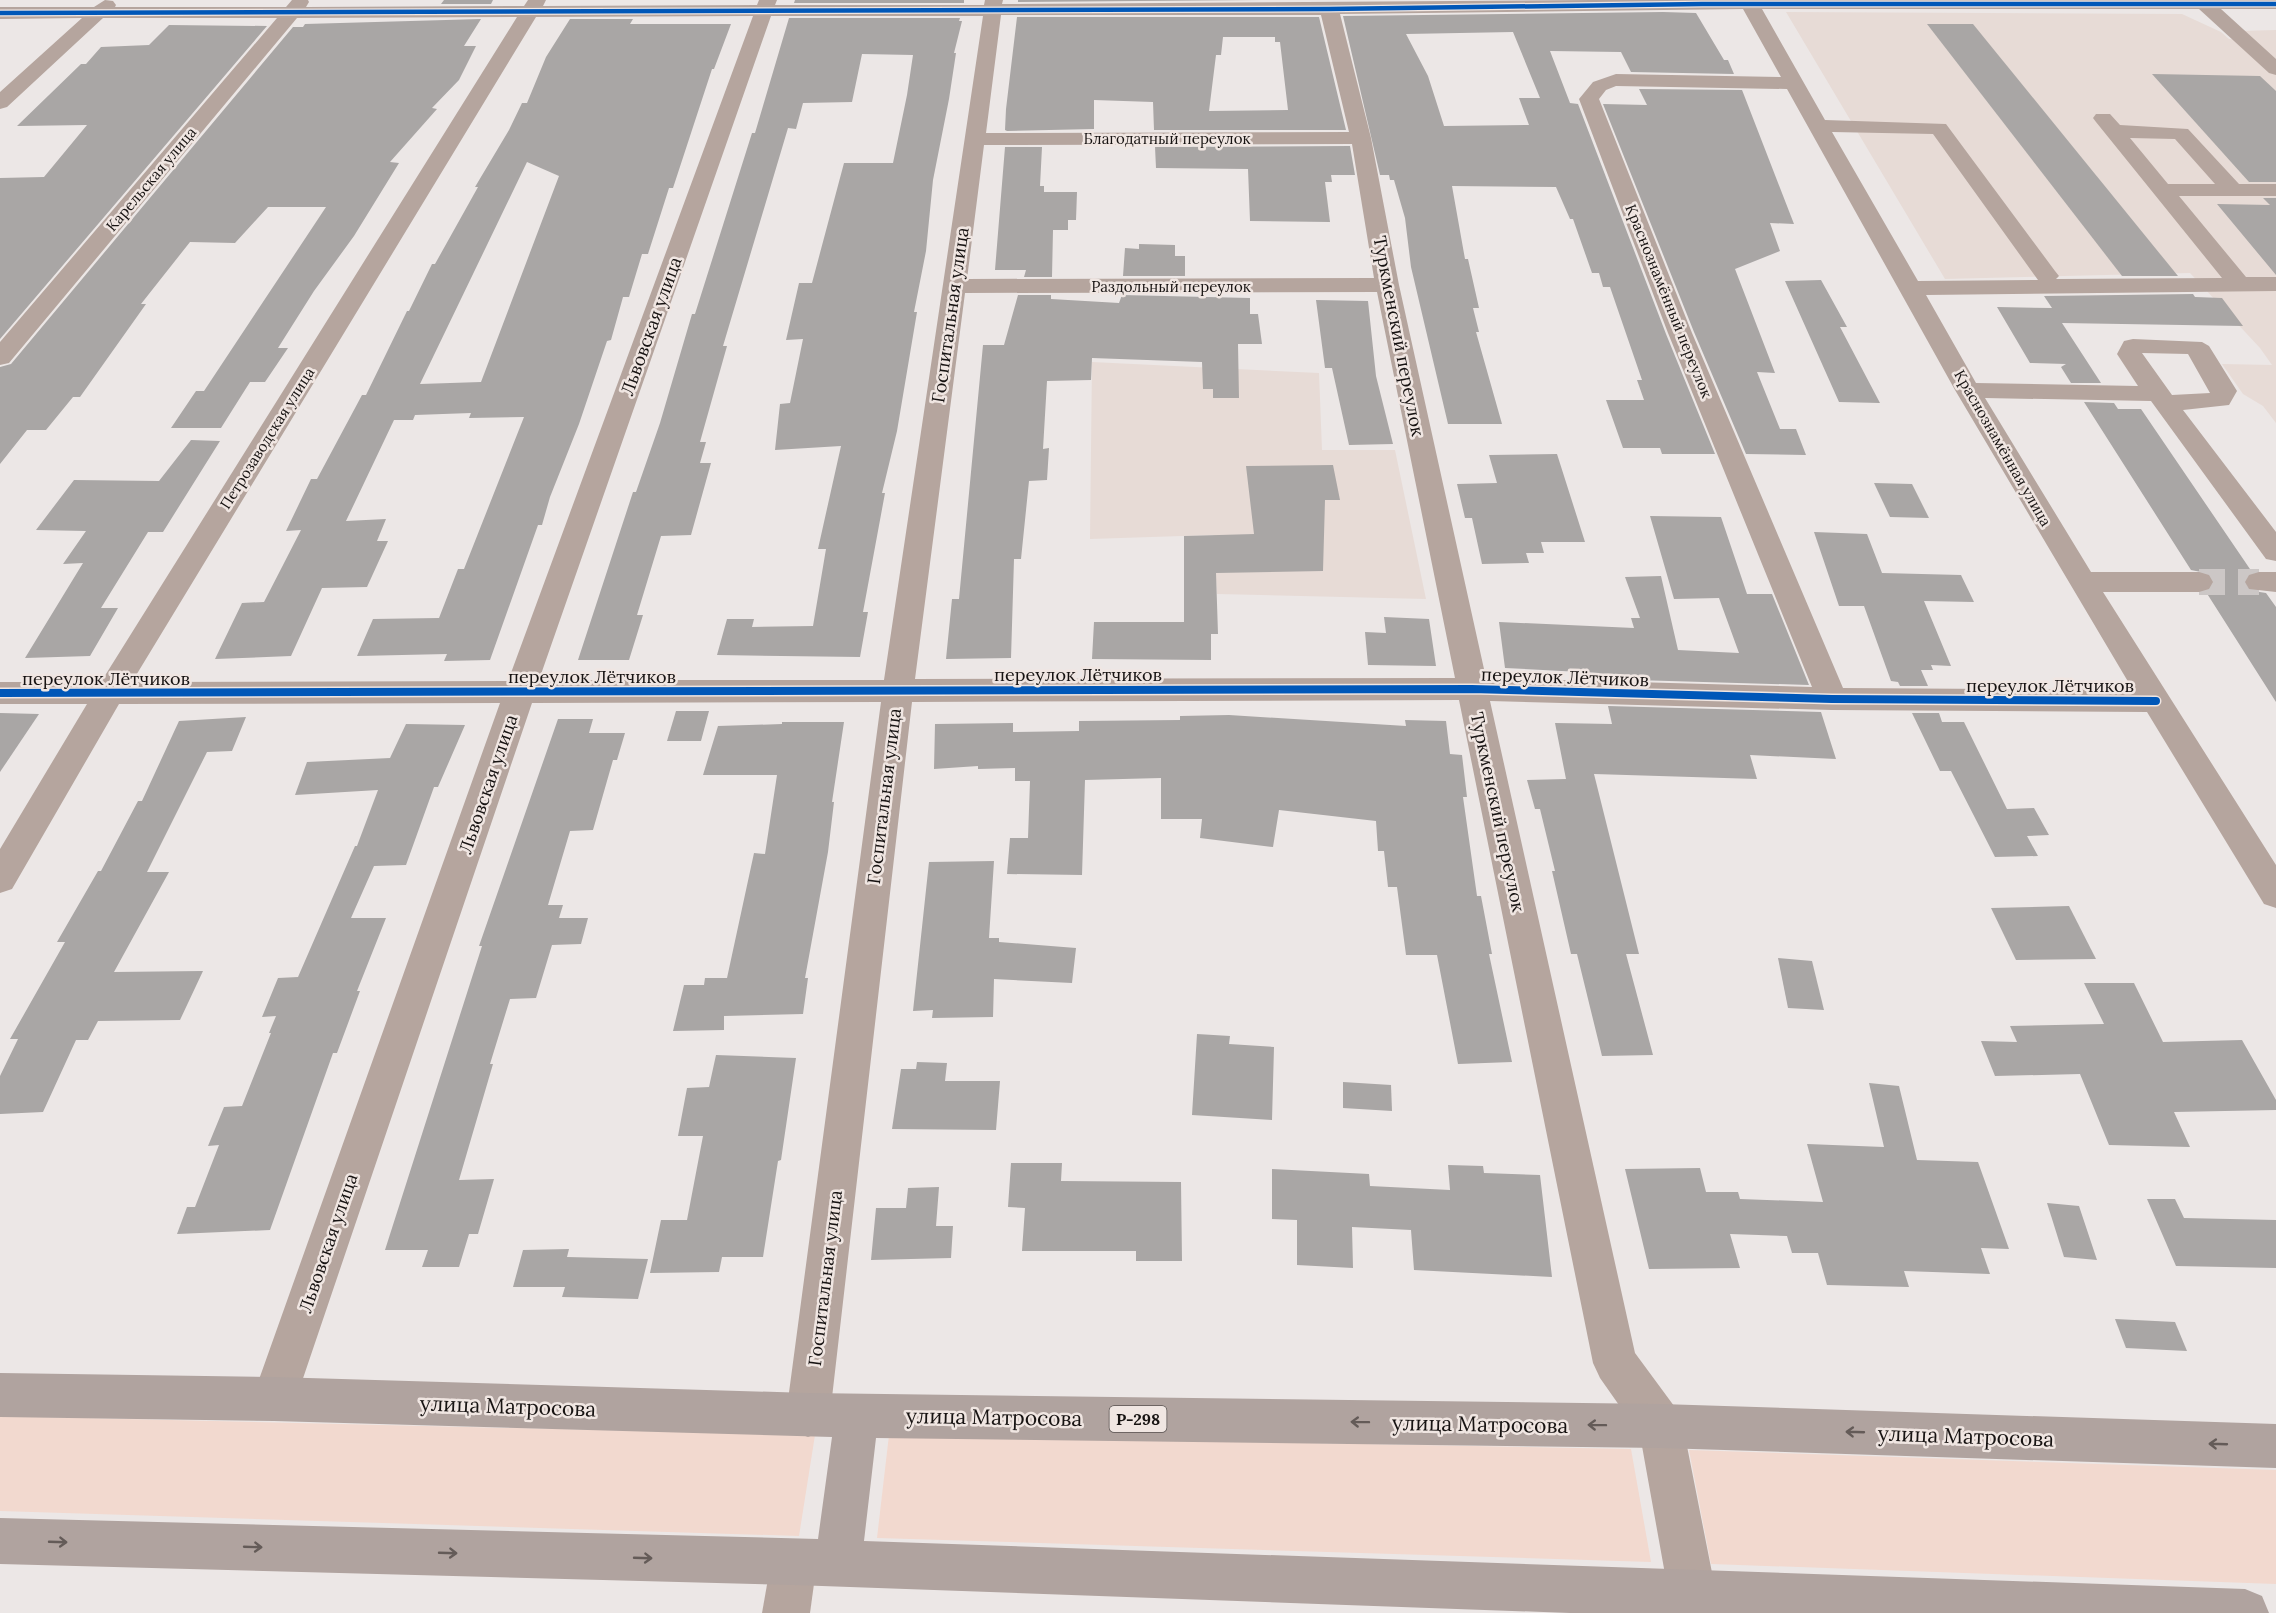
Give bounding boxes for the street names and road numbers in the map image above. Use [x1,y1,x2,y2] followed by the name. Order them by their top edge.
[102,123,200,235] street label: Карельская улица
[1083,129,1251,148] street label: Благодатный переулок
[1621,201,1717,401] street label: Краснознамённый переулок
[926,226,974,404] street label: Госпитальная улица
[1368,234,1430,439] street label: Туркменский переулок
[615,254,687,398] street label: Львовская улица
[1091,277,1251,296] street label: Раздольный переулок
[216,363,319,512] street label: Петрозаводская улица
[1950,366,2056,530] street label: Краснознамённая улица
[994,663,1162,686] street label: переулок Лётчиков
[1481,663,1649,691] street label: переулок Лётчиков
[508,665,676,688] street label: переулок Лётчиков
[22,667,190,690] street label: переулок Лётчиков
[1966,674,2134,697] street label: переулок Лётчиков
[862,707,906,885] street label: Госпитальная улица
[1466,710,1531,914] street label: Туркменский переулок
[453,711,523,857] street label: Львовская улица
[293,1170,363,1316] street label: Львовская улица
[803,1189,847,1367] street label: Госпитальная улица
[419,1389,597,1423] street label: улица Матросова
[906,1402,1083,1432] street label: улица Матросова
[1110,1406,1166,1432] road number: Р-298
[1392,1409,1569,1439] street label: улица Матросова
[1877,1419,2055,1453] street label: улица Матросова

